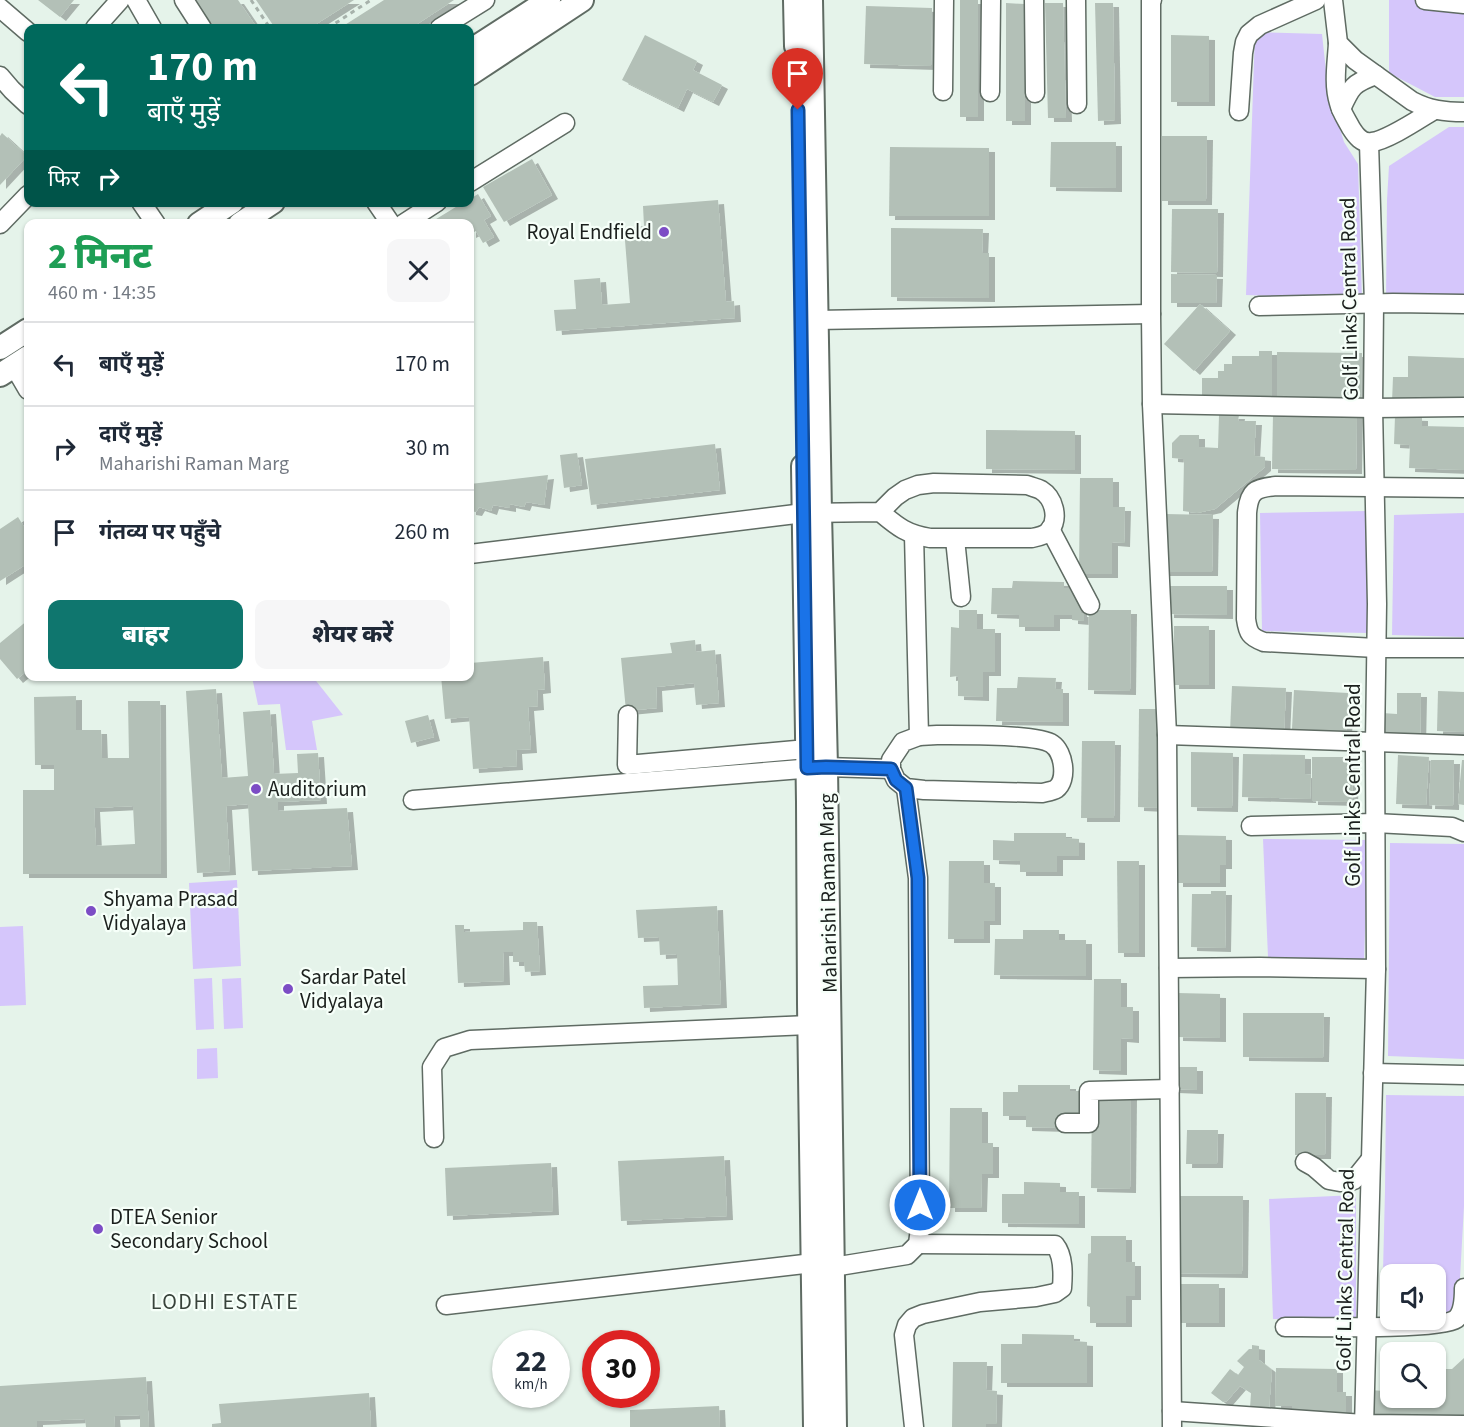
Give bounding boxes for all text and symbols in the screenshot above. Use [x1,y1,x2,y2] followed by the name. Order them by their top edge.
[147,37,258,97] text: 170 m
[48,48,126,126] icon: left
[772,48,823,110] pin
[781,57,814,90] icon: arrive
[147,93,220,132] text: बाएँ मुड़ें
[92,162,125,195] icon: right
[48,163,80,195] text: फिर
[1332,197,1366,401] street label: Golf Links Central Road
[526,217,652,247] place label: Royal Endfield
[657,225,671,239] marker: Royal Endfield
[48,231,152,282] text: 2 मिनट
[387,239,450,302] button: close
[48,279,156,307] text: 460 m · 14:35
[48,348,81,381] icon: left
[99,348,164,380] text: बाएँ मुड़ें
[395,348,450,380] text: 170 m
[99,418,162,450] text: दाएँ मुड़ें
[48,432,81,465] icon: right
[405,432,450,464] text: 30 m
[99,450,289,478] text: Maharishi Raman Marg
[48,516,81,549] icon: arrive
[99,516,221,548] text: गंतव्य पर पहुँचे
[395,516,450,548] text: 260 m
[48,600,243,669] button: बाहर
[255,600,450,669] button: शेयर करें
[1338,683,1368,887] street label: Golf Links Central Road
[268,774,367,804] place label: Auditorium
[249,782,263,796] marker: Auditorium
[811,793,845,993] street label: Maharishi Raman Marg
[103,884,238,938] place label: Shyama Prasad Vidyalaya
[84,904,98,918] marker: Shyama Prasad Vidyalaya
[300,962,406,1016] place label: Sardar Patel Vidyalaya
[281,982,295,996] marker: Sardar Patel Vidyalaya
[1328,1168,1362,1372] street label: Golf Links Central Road
[888,1173,952,1237] position arrow
[110,1202,268,1256] place label: DTEA Senior Secondary School
[91,1222,105,1236] marker: DTEA Senior Secondary School
[1380,1264,1446,1408] map controls
[1380,1264,1446,1330] button: sound
[151,1286,299,1318] district label: LODHI ESTATE
[582,1330,660,1408] speed limit sign: 30
[515,1340,547,1383] text: 22
[1380,1342,1446,1408] button: search
[514,1374,548,1395] text: km/h

